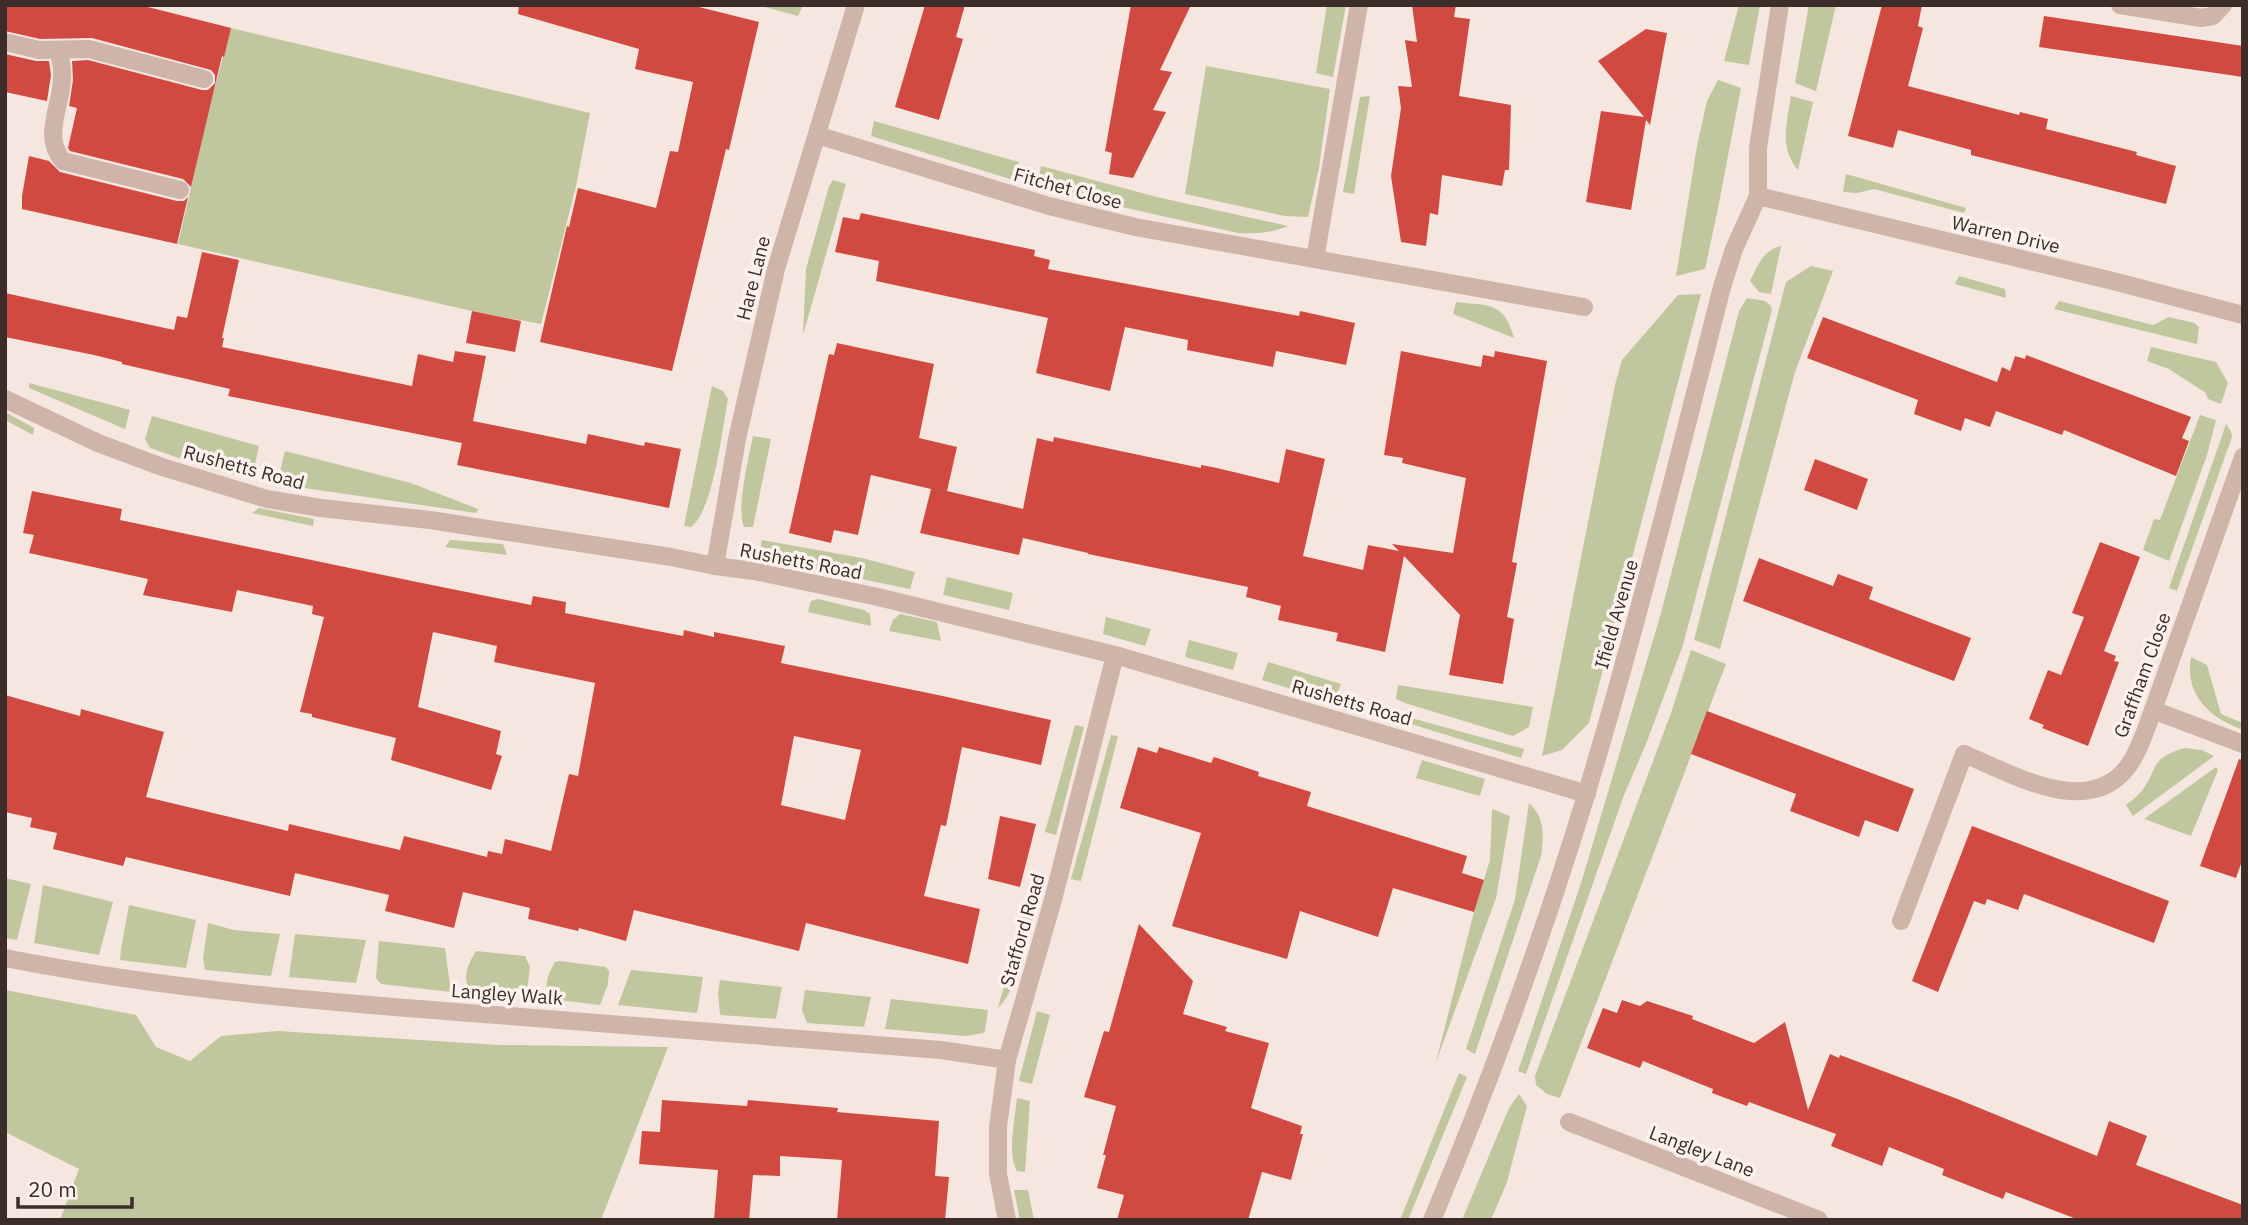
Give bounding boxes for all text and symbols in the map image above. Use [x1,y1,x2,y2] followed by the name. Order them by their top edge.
[1011,162,1125,214] street label: Fitchet Close
[1949,210,2063,258] street label: Warren Drive
[731,233,775,323] street label: Hare Lane
[181,439,307,495] street label: Rushetts Road
[738,537,864,585] street label: Rushetts Road
[1589,556,1643,672] street label: Ifield Avenue
[2108,609,2176,741] street label: Graffham Close
[1289,673,1415,731] street label: Rushetts Road
[994,871,1050,989] street label: Stafford Road
[450,978,564,1010] street label: Langley Walk
[1646,1120,1758,1182] street label: Langley Lane
[18,1166,131,1210] scale bar
[28,1175,77,1203] text: 20 m

